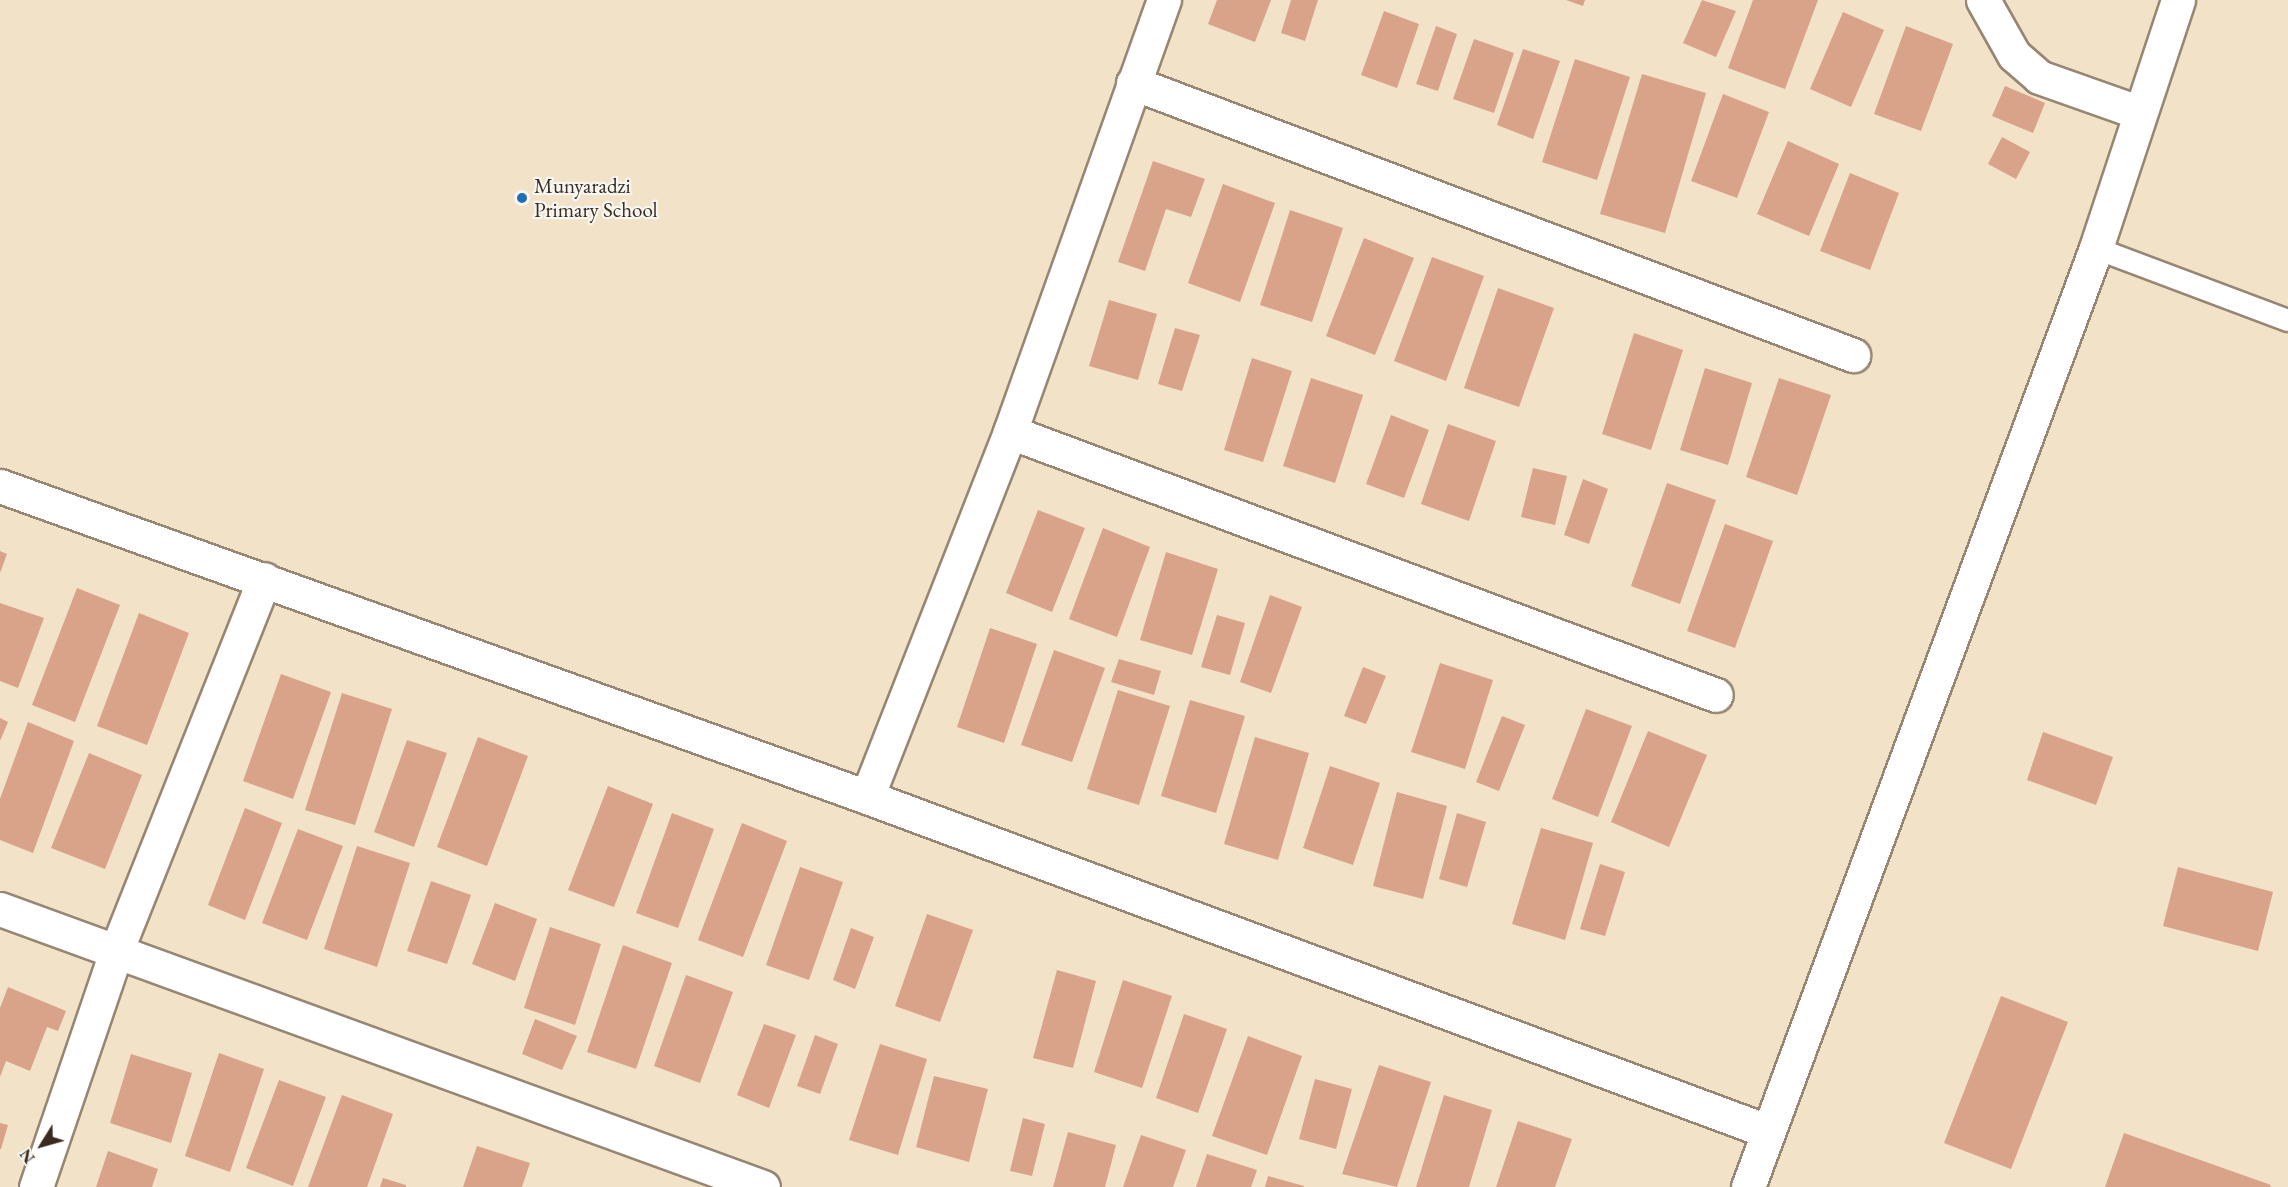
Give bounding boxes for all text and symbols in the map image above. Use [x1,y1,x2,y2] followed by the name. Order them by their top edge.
[534,173,658,223] place label: Munyaradzi Primary School
[515,191,529,205] marker: Munyaradzi Primary School
[12,1115,72,1175] north arrow
[15,1145,40,1168] text: N

